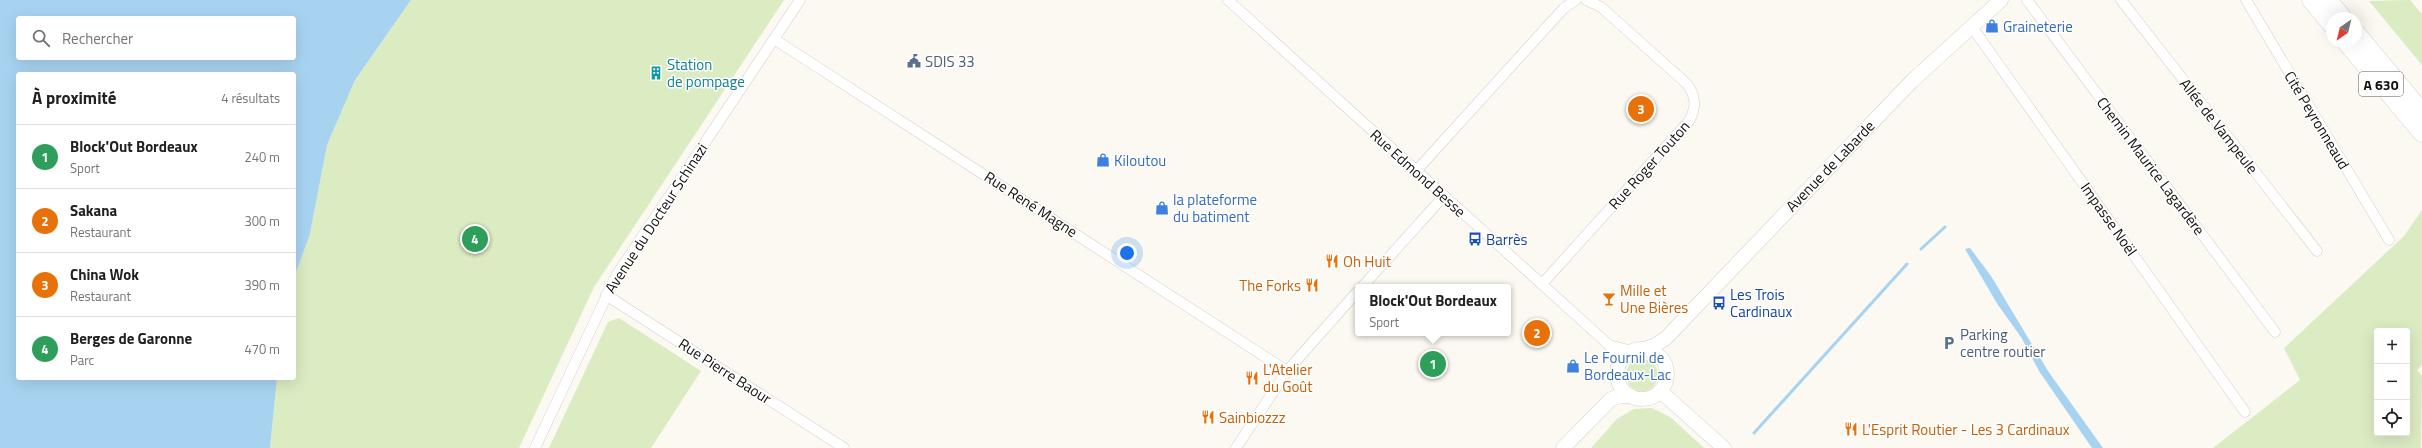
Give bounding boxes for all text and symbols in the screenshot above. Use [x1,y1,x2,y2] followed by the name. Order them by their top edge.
[2326,12,2362,48] north arrow
[2003,15,2073,38] place label: Graineterie
[16,16,296,60] search box
[1984,18,2000,34] shop icon: Graineterie
[30,27,52,49] icon: search
[62,27,133,50] text: Rechercher
[925,50,975,73] place label: SDIS 33
[667,53,745,93] place label: Station de pompage
[906,53,922,69] public building icon: SDIS 33
[648,65,664,81] building icon: Station de pompage
[2279,66,2355,174] street label: Cité Peyronneaud
[2359,72,2403,96] road number: A 630
[2174,73,2264,179] street label: Allée de Vampeule
[32,85,116,111] text: À proximité
[221,88,280,108] text: 4 résultats
[2091,92,2211,240] street label: Chemin Maurice Lagardère
[1628,94,1654,124] pin: 3
[1780,115,1880,217] street label: Avenue de Labarde
[1603,116,1695,214] street label: Rue Roger Touton
[1365,124,1471,222] street label: Rue Edmond Besse
[70,135,198,158] text: Block'Out Bordeaux
[599,139,713,297] street label: Avenue du Docteur Schinazi
[41,147,49,167] text: 1
[244,147,280,167] text: 240 m
[1114,149,1166,172] place label: Kiloutou
[1095,152,1111,168] shop icon: Kiloutou
[70,158,100,178] text: Sport
[980,165,1082,243] street label: Rue René Magne
[2075,177,2143,261] street label: Impasse Noël
[1173,188,1257,228] place label: la plateforme du batiment
[70,199,117,222] text: Sakana
[1154,200,1170,216] shop icon: la plateforme du batiment
[41,211,49,231] text: 2
[244,211,280,231] text: 300 m
[70,222,131,242] text: Restaurant
[462,224,488,254] pin: 4
[1486,228,1528,251] place label: Barrès
[1467,231,1483,247] bus stop icon: Barrès
[1117,243,1137,263] your location
[1343,250,1392,273] place label: Oh Huit
[1324,253,1340,269] restaurant icon: Oh Huit
[70,263,139,286] text: China Wok
[1239,274,1301,297] place label: The Forks
[41,275,49,295] text: 3
[244,275,280,295] text: 390 m
[1304,277,1320,293] restaurant icon: The Forks
[1620,279,1688,319] place label: Mille et Une Bières
[1730,283,1792,323] place label: Les Trois Cardinaux
[1355,284,1511,336] popup
[70,286,131,306] text: Restaurant
[1369,289,1497,312] text: Block'Out Bordeaux
[1601,291,1617,307] bar icon: Mille et Une Bières
[1711,295,1727,311] bus stop icon: Les Trois Cardinaux
[1369,312,1399,332] text: Sport
[1524,318,1550,348] pin: 2
[1960,323,2045,363] place label: Parking centre routier
[70,327,192,350] text: Berges de Garonne
[2374,328,2410,436] map controls
[2374,328,2410,364] button: +
[674,332,776,410] street label: Rue Pierre Baour
[1941,335,1957,351] parking icon: Parking centre routier
[41,339,49,359] text: 4
[244,339,280,359] text: 470 m
[1584,346,1671,386] place label: Le Fournil de Bordeaux-Lac
[1420,349,1446,379] pin: 1
[70,350,94,370] text: Parc
[1263,358,1313,398] place label: L'Atelier du Goût
[1565,358,1581,374] shop icon: Le Fournil de Bordeaux-Lac
[2374,364,2410,400] button: −
[1244,370,1260,386] restaurant icon: L'Atelier du Goût
[2374,400,2410,436] button: locate
[1219,406,1286,429] place label: Sainbiozzz
[1200,409,1216,425] restaurant icon: Sainbiozzz
[1862,418,2070,441] place label: L'Esprit Routier - Les 3 Cardinaux
[1843,421,1859,437] restaurant icon: L'Esprit Routier - Les 3 Cardinaux

